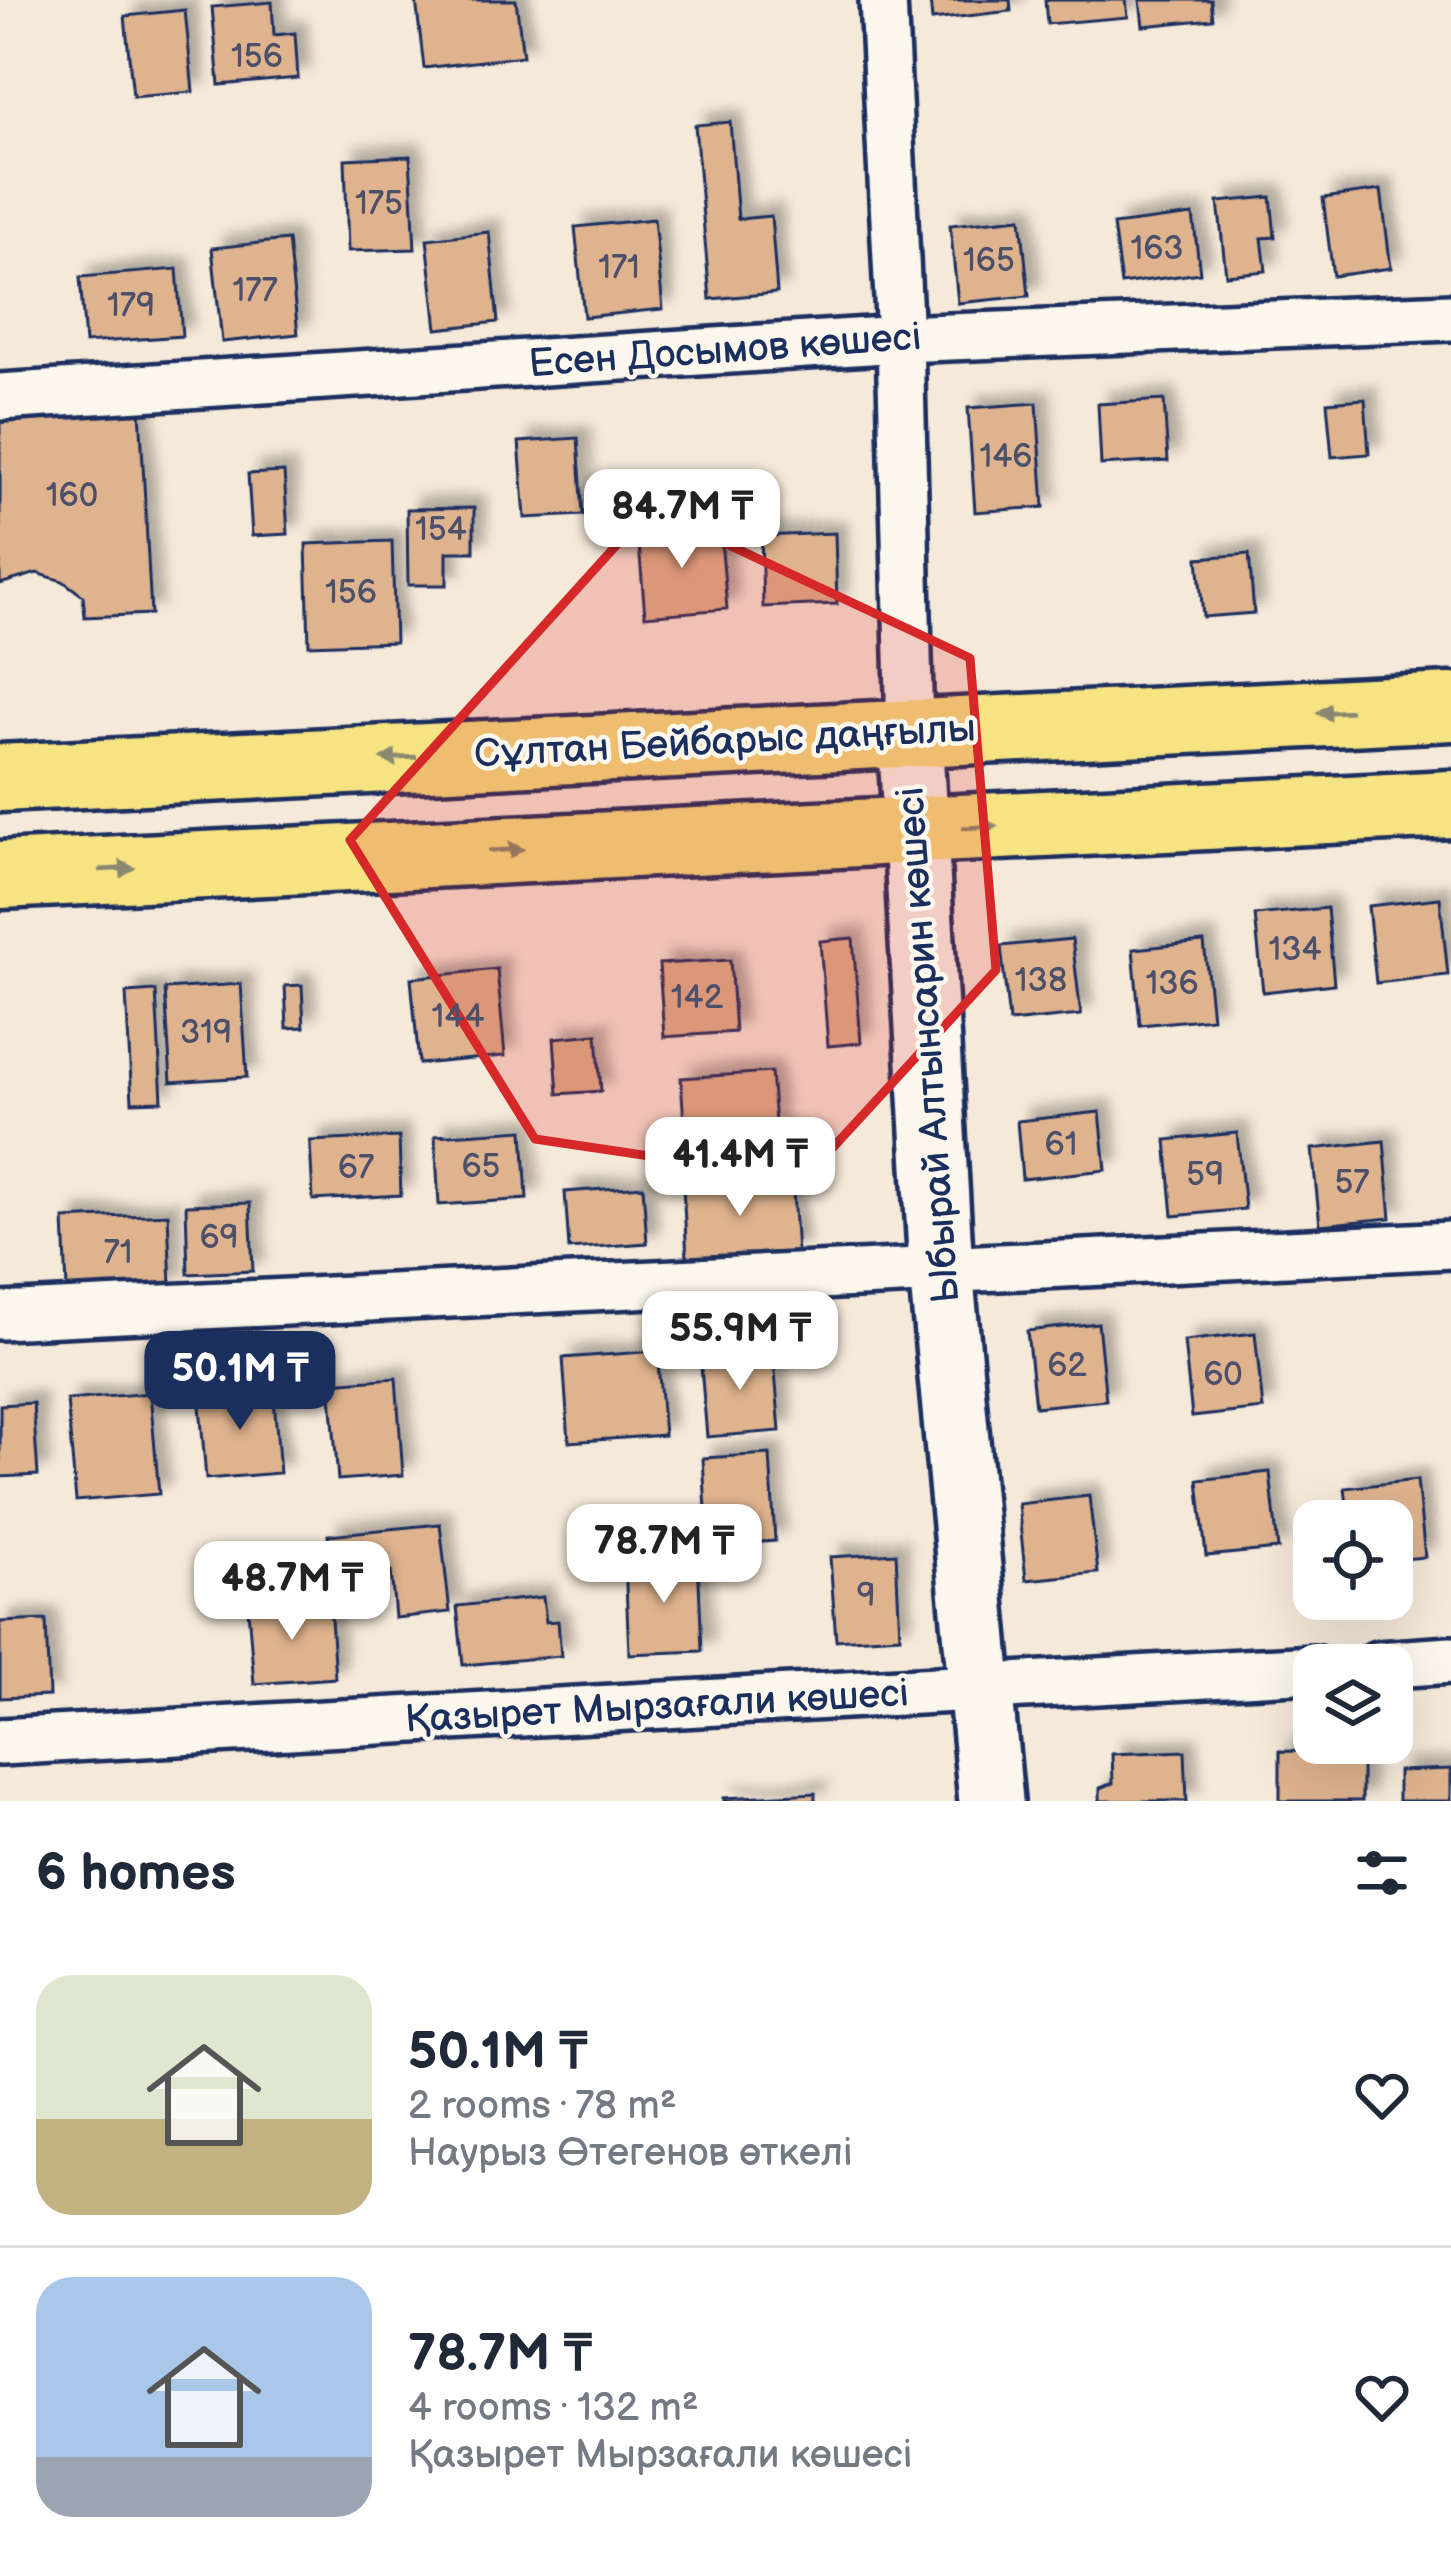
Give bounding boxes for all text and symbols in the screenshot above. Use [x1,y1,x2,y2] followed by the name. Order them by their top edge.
[231,37,283,77] house number: 156
[355,184,403,224] house number: 175
[1130,229,1184,269] house number: 163
[963,241,1015,281] house number: 165
[598,248,640,288] house number: 171
[232,271,278,311] house number: 177
[107,286,155,326] house number: 179
[527,314,923,388] street label: Есен Досымов көшесі
[979,437,1033,477] house number: 146
[571,469,793,571] pin: 84.7M ₸
[46,476,98,516] house number: 160
[611,484,753,531] text: 84.7M ₸
[415,510,467,550] house number: 154
[325,573,377,613] house number: 156
[1314,703,1352,722] one-way arrow
[473,705,977,779] street label: Сұлтан Бейбарыс даңғылы
[379,749,417,768] one-way arrow
[888,785,970,1305] street label: Ыбырай Алтынсарин көшесі
[962,817,1000,836] one-way arrow
[488,840,526,859] one-way arrow
[99,859,137,878] one-way arrow
[1268,930,1322,970] house number: 134
[1015,961,1067,1001] house number: 138
[1145,964,1199,1004] house number: 136
[671,978,724,1018] house number: 142
[431,997,485,1037] house number: 144
[180,1013,232,1053] house number: 319
[629,1117,851,1219] pin: 41.4M ₸
[1045,1125,1077,1165] house number: 61
[672,1132,808,1179] text: 41.4M ₸
[461,1147,501,1187] house number: 65
[338,1148,374,1188] house number: 67
[1186,1155,1224,1195] house number: 59
[1334,1163,1370,1203] house number: 57
[199,1218,239,1258] house number: 69
[104,1233,132,1273] house number: 71
[629,1291,851,1393] pin: 55.9M ₸
[669,1306,811,1353] text: 55.9M ₸
[129,1331,351,1433] pin: 50.1M ₸
[171,1346,309,1393] text: 50.1M ₸
[1047,1346,1087,1386] house number: 62
[1203,1355,1243,1395] house number: 60
[1293,1500,1413,1764] map controls
[1293,1500,1413,1620] button: locate
[553,1504,775,1606] pin: 78.7M ₸
[594,1519,734,1566] text: 78.7M ₸
[181,1541,403,1643] pin: 48.7M ₸
[221,1556,363,1603] text: 48.7M ₸
[856,1576,876,1616] house number: 9
[1293,1644,1413,1764] button: layers
[404,1670,910,1744] street label: Қазырет Мырзағали көшесі
[1349,1840,1415,1906] icon: filters
[36,1843,236,1904] text: 6 homes
[408,2022,587,2083] text: 50.1M ₸
[132,2023,276,2167] icon: home
[1349,2062,1415,2128] icon: heart
[408,2083,677,2130] text: 2 rooms · 78 m²
[408,2130,852,2177] text: Наурыз Өтегенов өткелі
[408,2324,592,2385] text: 78.7M ₸
[132,2325,276,2469] icon: home
[1349,2364,1415,2430] icon: heart
[408,2385,699,2432] text: 4 rooms · 132 m²
[408,2432,912,2479] text: Қазырет Мырзағали көшесі

